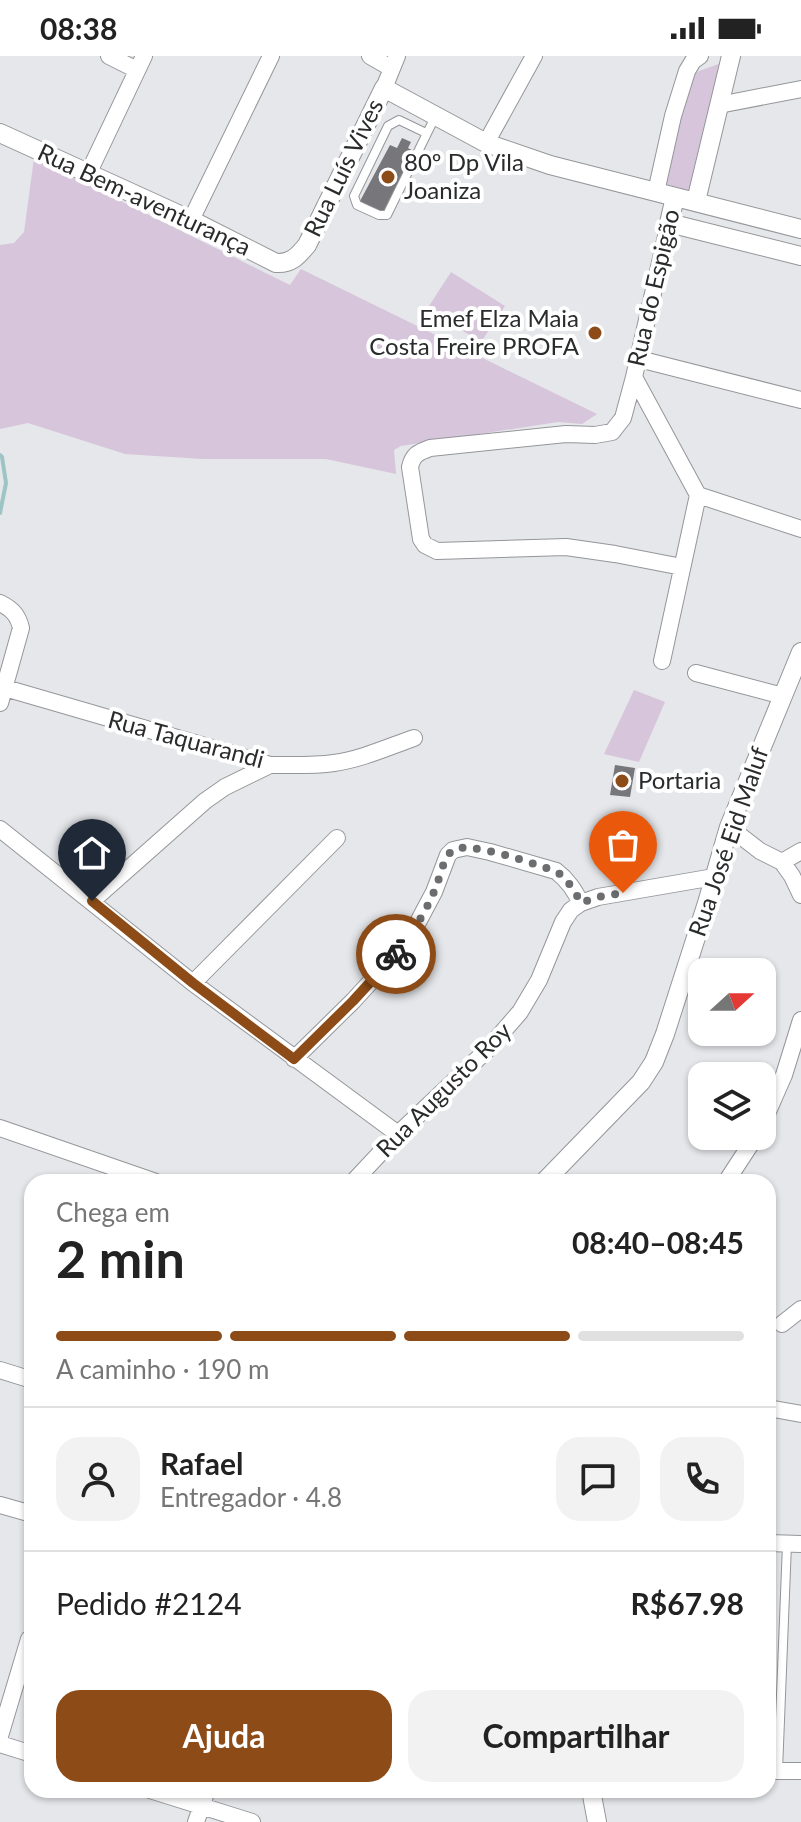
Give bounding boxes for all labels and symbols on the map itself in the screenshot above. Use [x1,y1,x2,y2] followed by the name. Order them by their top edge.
[297,94,388,241] street label: Rua Luís Vives
[34,137,256,261] street label: Rua Bem-aventurança
[404,147,524,204] place label: 80º Dp Vila Joaniza
[379,168,397,186] marker: 80º Dp Vila Joaniza
[620,206,685,369] street label: Rua do Espigão
[369,303,580,360] place label: Emef Elza Maia Costa Freire PROFA
[586,324,604,342] marker: Emef Elza Maia Costa Freire PROFA
[105,704,268,773] street label: Rua Taquarandi
[682,742,774,940] street label: Rua José Eid Maluf
[638,765,721,794] place label: Portaria
[613,772,631,790] marker: Portaria
[589,811,657,893] pin
[58,819,126,901] pin
[356,914,436,994] courier
[688,958,776,1046] north arrow
[369,1015,517,1162] street label: Rua Augusto Roy

